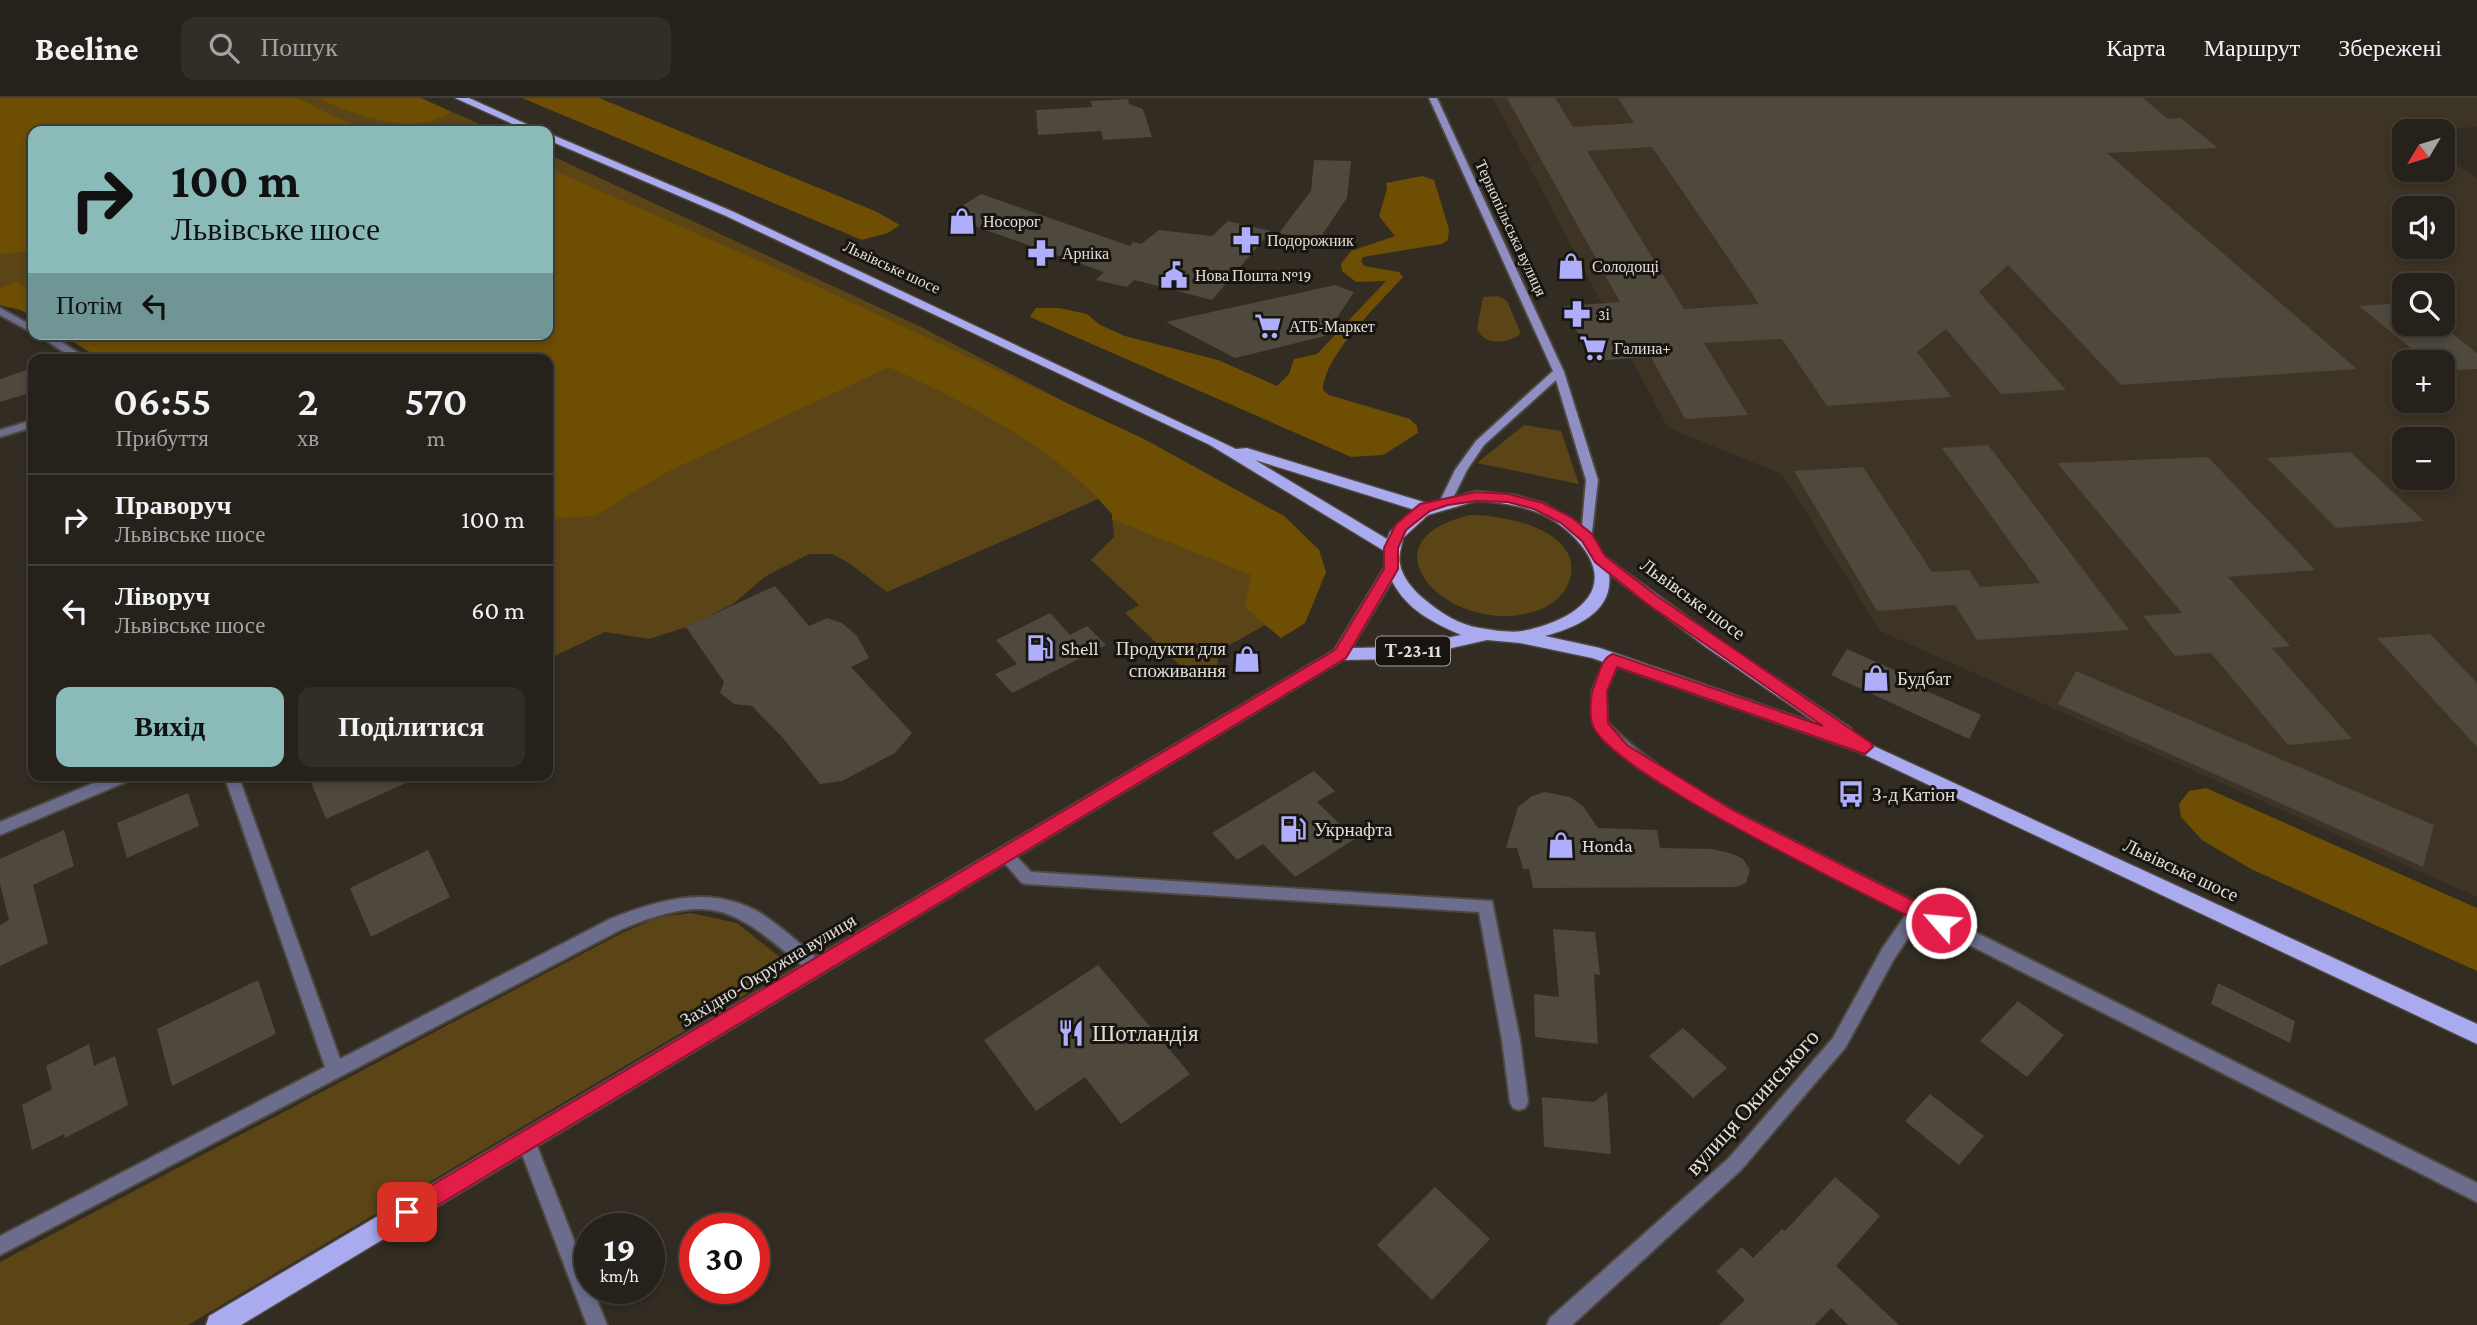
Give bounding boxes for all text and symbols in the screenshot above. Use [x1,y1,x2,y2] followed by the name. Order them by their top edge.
[181,17,671,80] search box
[205,29,243,67] icon: search
[35,30,139,67] text: Beeline
[261,33,338,62] text: Пошук
[2106,34,2166,61] text: Карта
[2204,34,2300,61] text: Маршрут
[2338,34,2442,61] text: Збережені
[2392,119,2455,182] north arrow
[2392,119,2455,490] map controls
[171,153,300,208] text: 100 m
[56,154,147,245] icon: right
[1471,157,1550,300] street label: Тернопільська вулиця
[2392,196,2455,259] button: sound
[947,206,977,236] shop icon: Носорог
[171,211,380,247] text: Львівське шосе
[983,213,1041,231] place label: Носорог
[1231,225,1261,255] pharmacy icon: Подорожник
[1267,232,1354,250] place label: Подорожник
[841,237,943,297] street label: Львівське шосе
[1026,238,1056,268] pharmacy icon: Арніка
[1062,245,1109,263] place label: Арніка
[1556,251,1586,281] shop icon: Солодощі
[1592,258,1659,276] place label: Солодощі
[1159,260,1189,290] public building icon: Нова Пошта №19
[1195,267,1311,284] place label: Нова Пошта №19
[2392,273,2455,336] button: search
[136,287,174,325] icon: left
[56,291,122,320] text: Потім
[1562,299,1592,329] pharmacy icon: 3і
[1598,306,1611,323] place label: 3і
[1253,311,1283,341] supermarket icon: АТБ-Маркет
[1289,318,1375,336] place label: АТБ-Маркет
[1578,333,1608,363] supermarket icon: Галина+
[1614,340,1671,357] place label: Галина+
[2392,350,2455,413] button: +
[113,377,211,424] text: 06:55
[297,377,318,424] text: 2
[404,377,468,424] text: 570
[116,425,209,451] text: Прибуття
[297,425,319,451] text: хв
[427,425,445,451] text: m
[2392,427,2455,490] button: −
[115,491,231,520] text: Праворуч
[56,501,94,539] icon: right
[461,505,525,534] text: 100 m
[115,521,265,547] text: Львівське шосе
[1637,554,1749,644] street label: Львівське шосе
[115,582,210,611] text: Ліворуч
[56,592,94,630] icon: left
[471,596,525,625] text: 60 m
[115,612,265,638] text: Львівське шосе
[1025,633,1055,663] fuel station icon: Shell
[1376,636,1450,666] road number: Т-23-11
[1061,638,1098,659] place label: Shell
[1116,638,1226,681] place label: Продукти для споживання
[1232,644,1262,674] shop icon: Продукти для споживання
[1861,663,1891,693] shop icon: Будбат
[1897,668,1952,689] place label: Будбат
[56,687,284,767] button: Вихід
[298,687,525,767] button: Поділитися
[1836,779,1866,809] bus stop icon: З-д Катіон
[1872,784,1955,805] place label: З-д Катіон
[1278,814,1308,844] fuel station icon: Укрнафта
[1314,819,1393,840] place label: Укрнафта
[1546,830,1576,860] shop icon: Honda
[2120,834,2242,906] street label: Львівське шосе
[1582,835,1633,856] place label: Honda
[1904,886,1978,960] position arrow
[676,909,860,1031] street label: Західно-Окружна вулиця
[1056,1018,1086,1048] restaurant icon: Шотландія
[1092,1020,1199,1046] place label: Шотландія
[1680,1024,1824,1180] street label: вулиця Окинського
[377,1182,437,1242] pin
[388,1193,426,1231] icon: arrive
[679,1213,770,1304] speed limit sign: 30
[603,1230,636,1269] text: 19
[600,1266,639,1286] text: km/h

